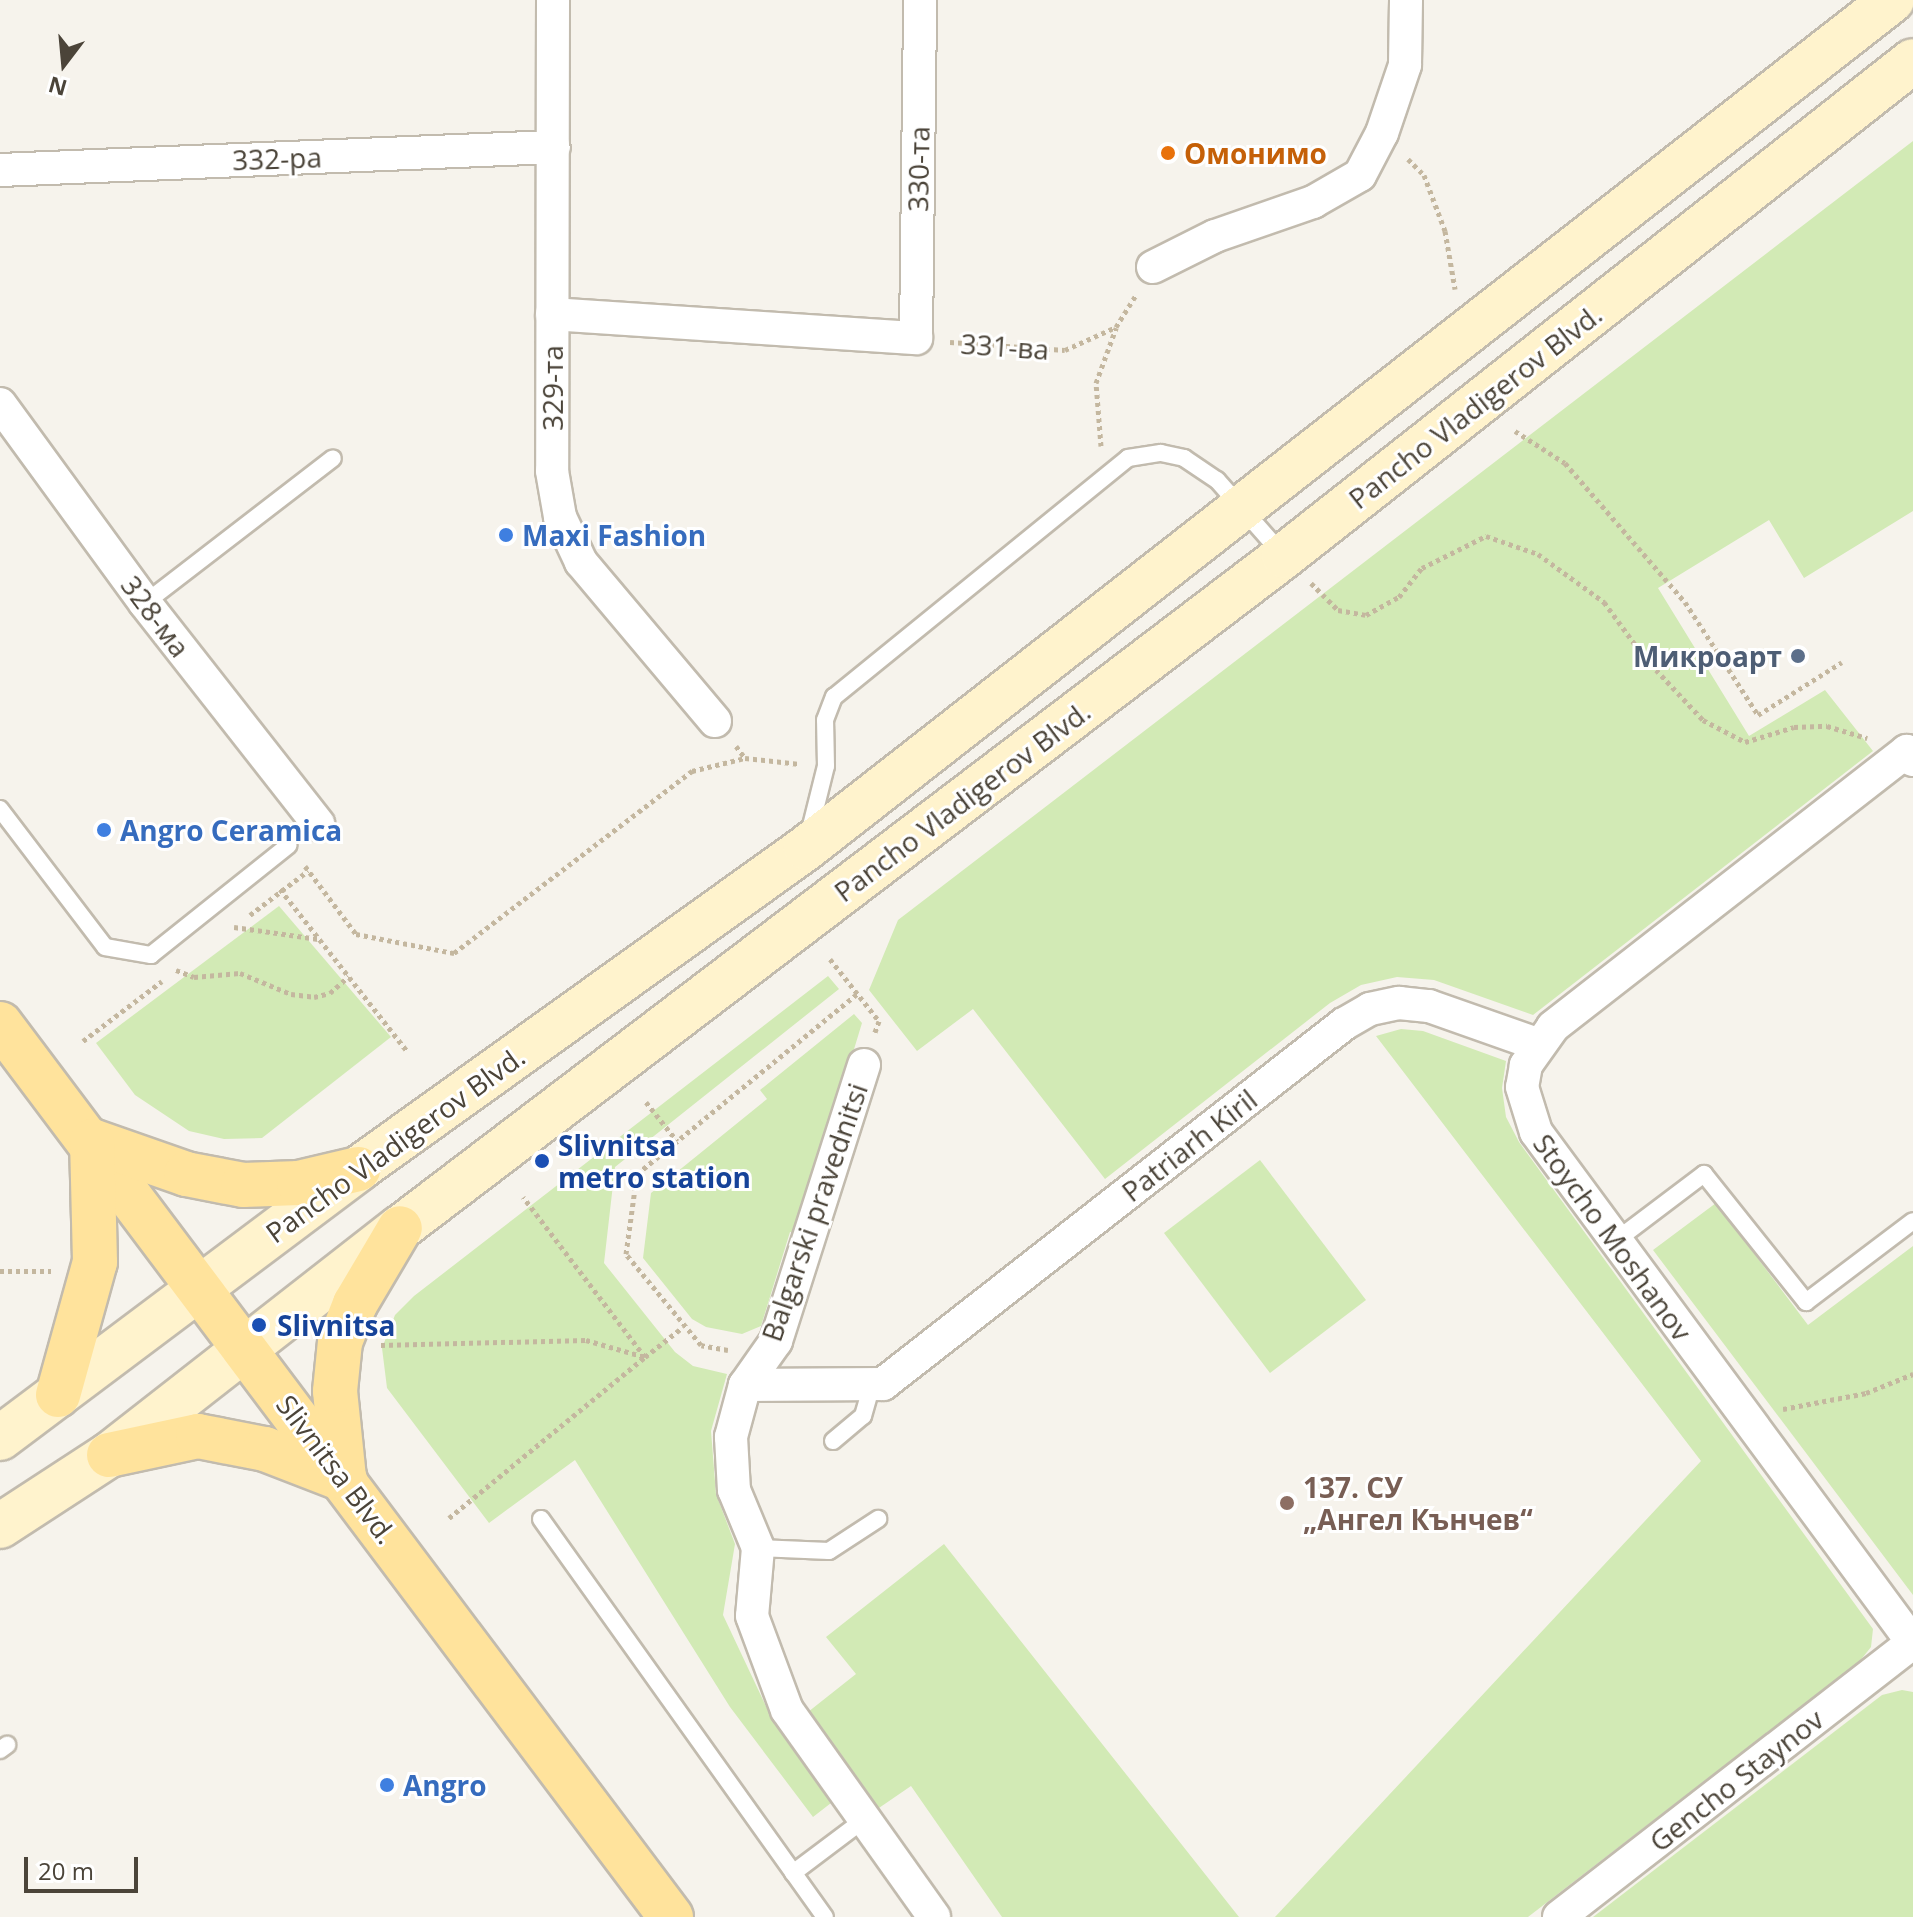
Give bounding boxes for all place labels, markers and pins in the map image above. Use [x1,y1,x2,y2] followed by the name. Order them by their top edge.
[1184,136,1327,170] place label: Омонимо
[1159,144,1177,162] marker: Омонимо
[522,518,706,552] place label: Maxi Fashion
[497,526,515,544] marker: Maxi Fashion
[1633,639,1782,673] place label: Микроарт
[1789,647,1807,665] marker: Микроарт
[120,813,342,847] place label: Angro Ceramica
[95,821,113,839] marker: Angro Ceramica
[558,1128,751,1194] place label: Slivnitsa metro station
[533,1152,551,1170] marker: Slivnitsa metro station
[277,1308,395,1342] place label: Slivnitsa
[248,1314,270,1336] marker: Slivnitsa
[1303,1470,1533,1536] place label: 137. СУ „Ангел Кънчев“
[1278,1494,1296,1512] marker: 137. СУ „Ангел Кънчев“
[403,1768,487,1802] place label: Angro
[378,1776,396,1794] marker: Angro

